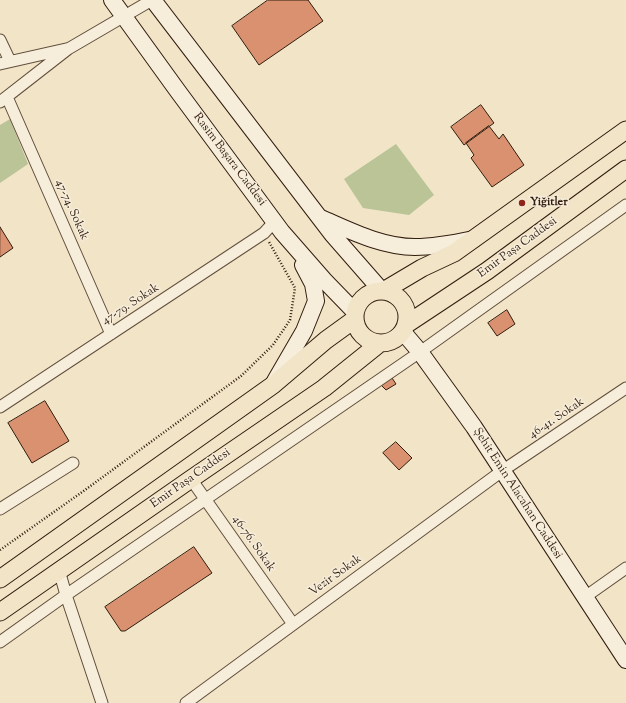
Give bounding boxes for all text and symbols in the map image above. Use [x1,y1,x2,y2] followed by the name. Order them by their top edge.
[189,111,269,209] street label: Rasim Başara Caddesi
[51,177,91,243] street label: 47-74. Sokak
[530,196,568,210] place label: Yiğitler
[517,198,527,208] marker: Yiğitler
[476,214,560,282] street label: Emir Paşa Caddesi
[100,281,162,329] street label: 47-79. Sokak
[527,395,587,443] street label: 46-41. Sokak
[469,426,565,562] street label: Şehit Emin Alacahan Caddesi
[148,446,234,512] street label: Emir Paşa Caddesi
[228,513,278,575] street label: 46-76. Sokak
[307,552,365,600] street label: Vezir Sokak

